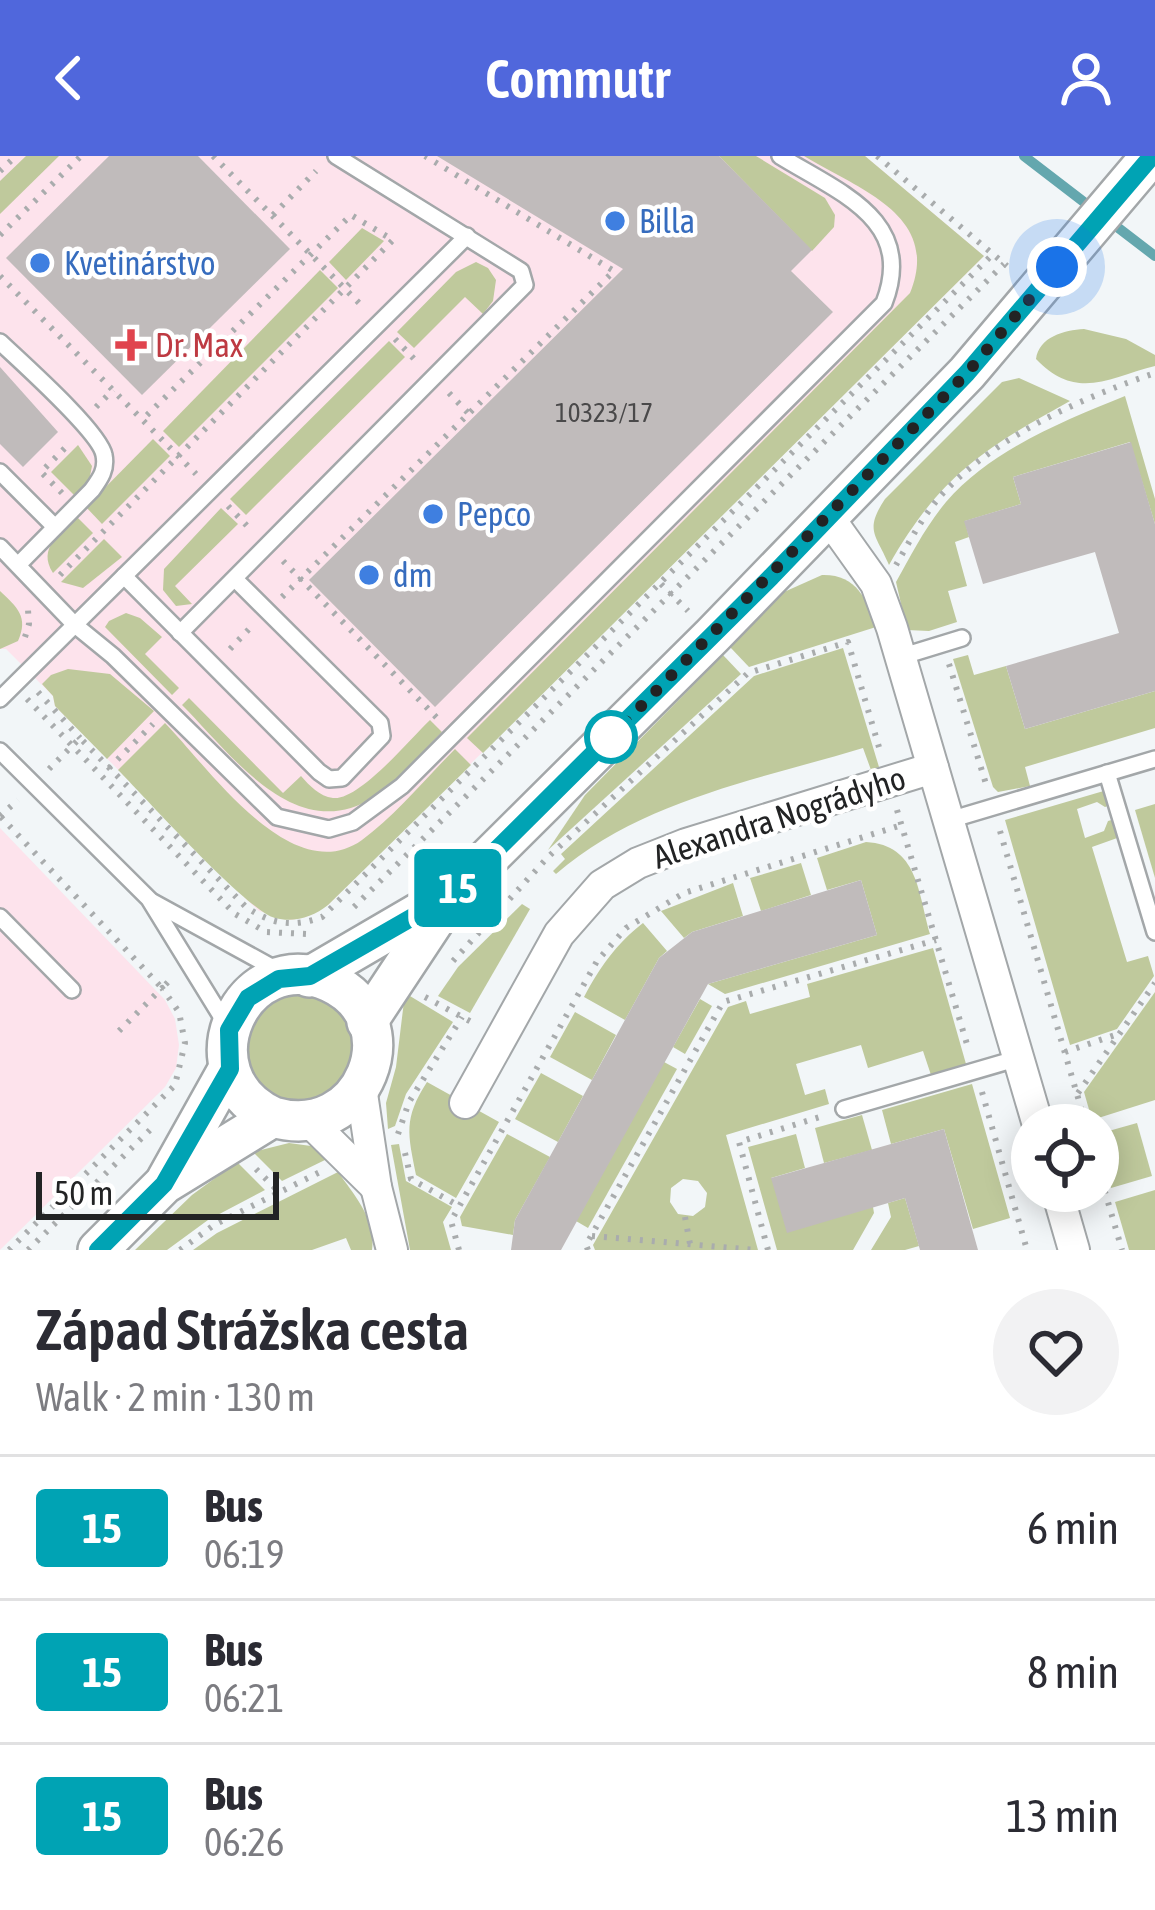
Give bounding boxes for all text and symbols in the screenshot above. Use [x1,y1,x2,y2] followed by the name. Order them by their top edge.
[36,45,102,111] icon: back
[1053,45,1119,111] icon: person
[485,48,670,109] text: Commutr
[639,202,695,240] place label: Billa
[602,208,628,234] marker: Billa
[1027,237,1087,297] your location
[64,244,216,282] place label: Kvetinárstvo
[27,250,53,276] marker: Kvetinárstvo
[155,326,243,364] place label: Dr. Max
[118,332,144,358] marker: Dr. Max
[555,397,653,428] house number: 10323/17
[457,495,531,533] place label: Pepco
[420,501,446,527] marker: Pepco
[393,556,432,594] place label: dm
[356,562,382,588] marker: dm
[586,712,636,762] unlabelled marker
[648,758,910,876] street label: Alexandra Nográdyho
[404,849,512,927] line badge: 15
[438,864,478,912] text: 15
[1011,1104,1119,1212] map controls
[1011,1104,1119,1212] button: locate
[36,1166,279,1219] scale bar
[54,1174,113,1212] text: 50 m
[993,1289,1119,1415] button: heart
[36,1297,469,1362] text: Západ Strážska cesta
[36,1375,315,1419] text: Walk · 2 min · 130 m
[204,1480,263,1532] text: Bus
[1027,1502,1119,1554] text: 6 min
[82,1504,122,1552] text: 15
[204,1532,284,1576] text: 06:19
[204,1624,263,1676] text: Bus
[1027,1646,1119,1698] text: 8 min
[82,1648,122,1696] text: 15
[204,1676,284,1720] text: 06:21
[204,1768,263,1820] text: Bus
[1006,1790,1119,1842] text: 13 min
[82,1792,122,1840] text: 15
[204,1820,284,1864] text: 06:26

